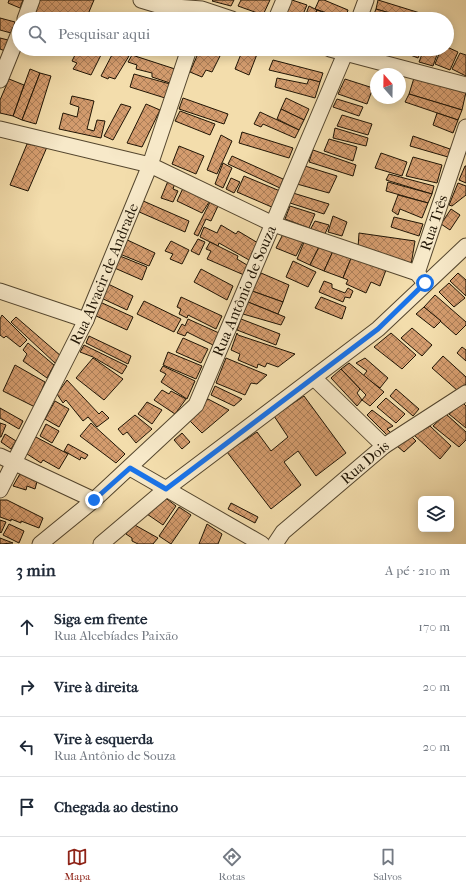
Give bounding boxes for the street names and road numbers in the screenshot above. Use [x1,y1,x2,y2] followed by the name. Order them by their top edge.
[416,192,452,253] street label: Rua Três
[66,200,142,348] street label: Rua Alvacir de Andrade
[209,222,281,359] street label: Rua Antônio de Souza
[337,436,393,488] street label: Rua Dois

